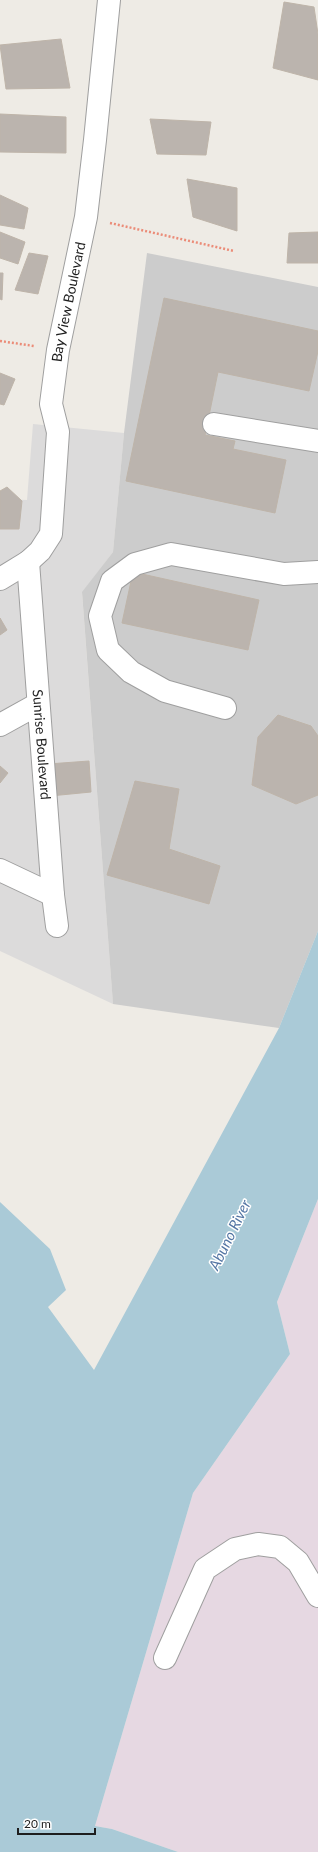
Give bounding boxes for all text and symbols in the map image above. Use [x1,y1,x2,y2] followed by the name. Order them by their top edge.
[48,240,89,363] street label: Bay View Boulevard
[30,689,55,800] street label: Sunrise Boulevard
[204,1196,254,1274] water label: Abuno River
[18,1810,95,1836] scale bar
[24,1816,51,1831] text: 20 m

